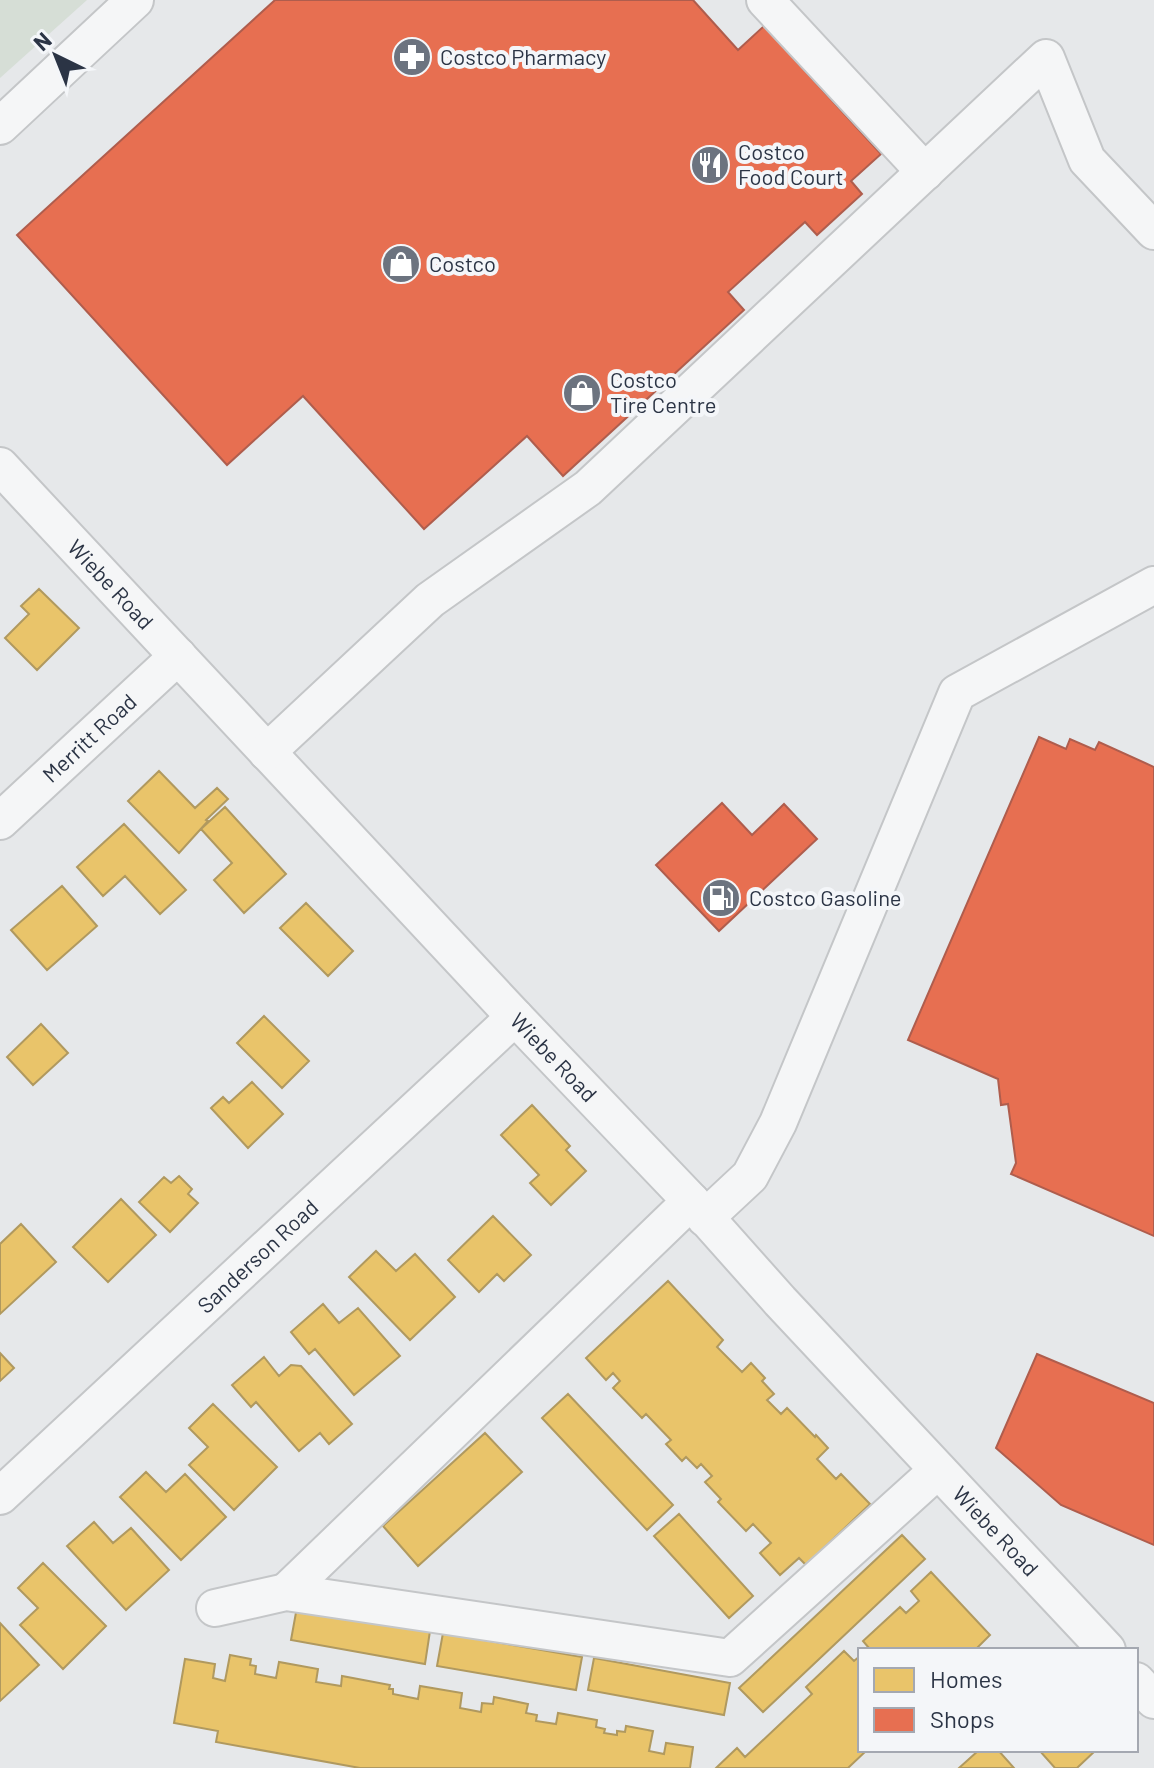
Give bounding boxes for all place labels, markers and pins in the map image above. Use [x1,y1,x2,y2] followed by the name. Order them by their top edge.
[391,36,433,78] pharmacy icon: Costco Pharmacy
[440,43,606,69] place label: Costco Pharmacy
[738,138,843,189] place label: Costco Food Court
[689,144,731,186] restaurant icon: Costco Food Court
[380,243,422,285] shop icon: Costco
[429,250,496,276] place label: Costco
[610,366,716,417] place label: Costco Tire Centre
[561,372,603,414] shop icon: Costco Tire Centre
[700,877,742,919] fuel station icon: Costco Gasoline
[749,884,902,910] place label: Costco Gasoline

